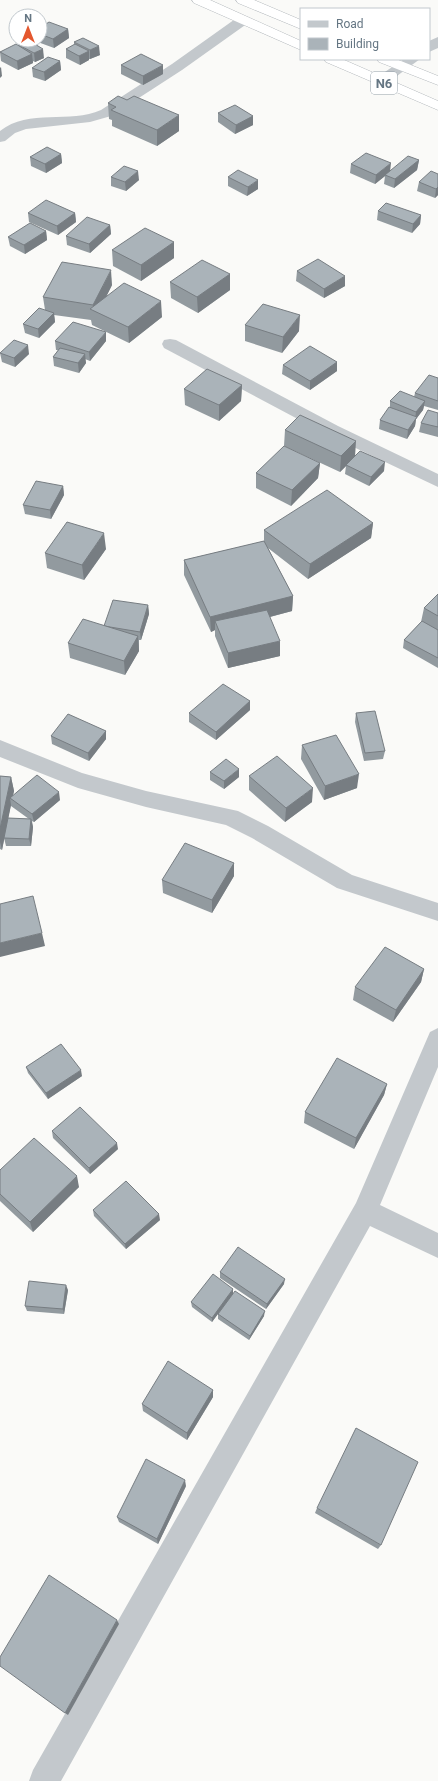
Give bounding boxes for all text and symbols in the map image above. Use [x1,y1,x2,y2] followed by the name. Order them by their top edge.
[8,8,48,48] north arrow
[300,8,430,60] legend
[24,12,32,25] text: N
[336,17,364,31] text: Road
[336,37,379,51] text: Building
[371,72,397,94] road number: N6

